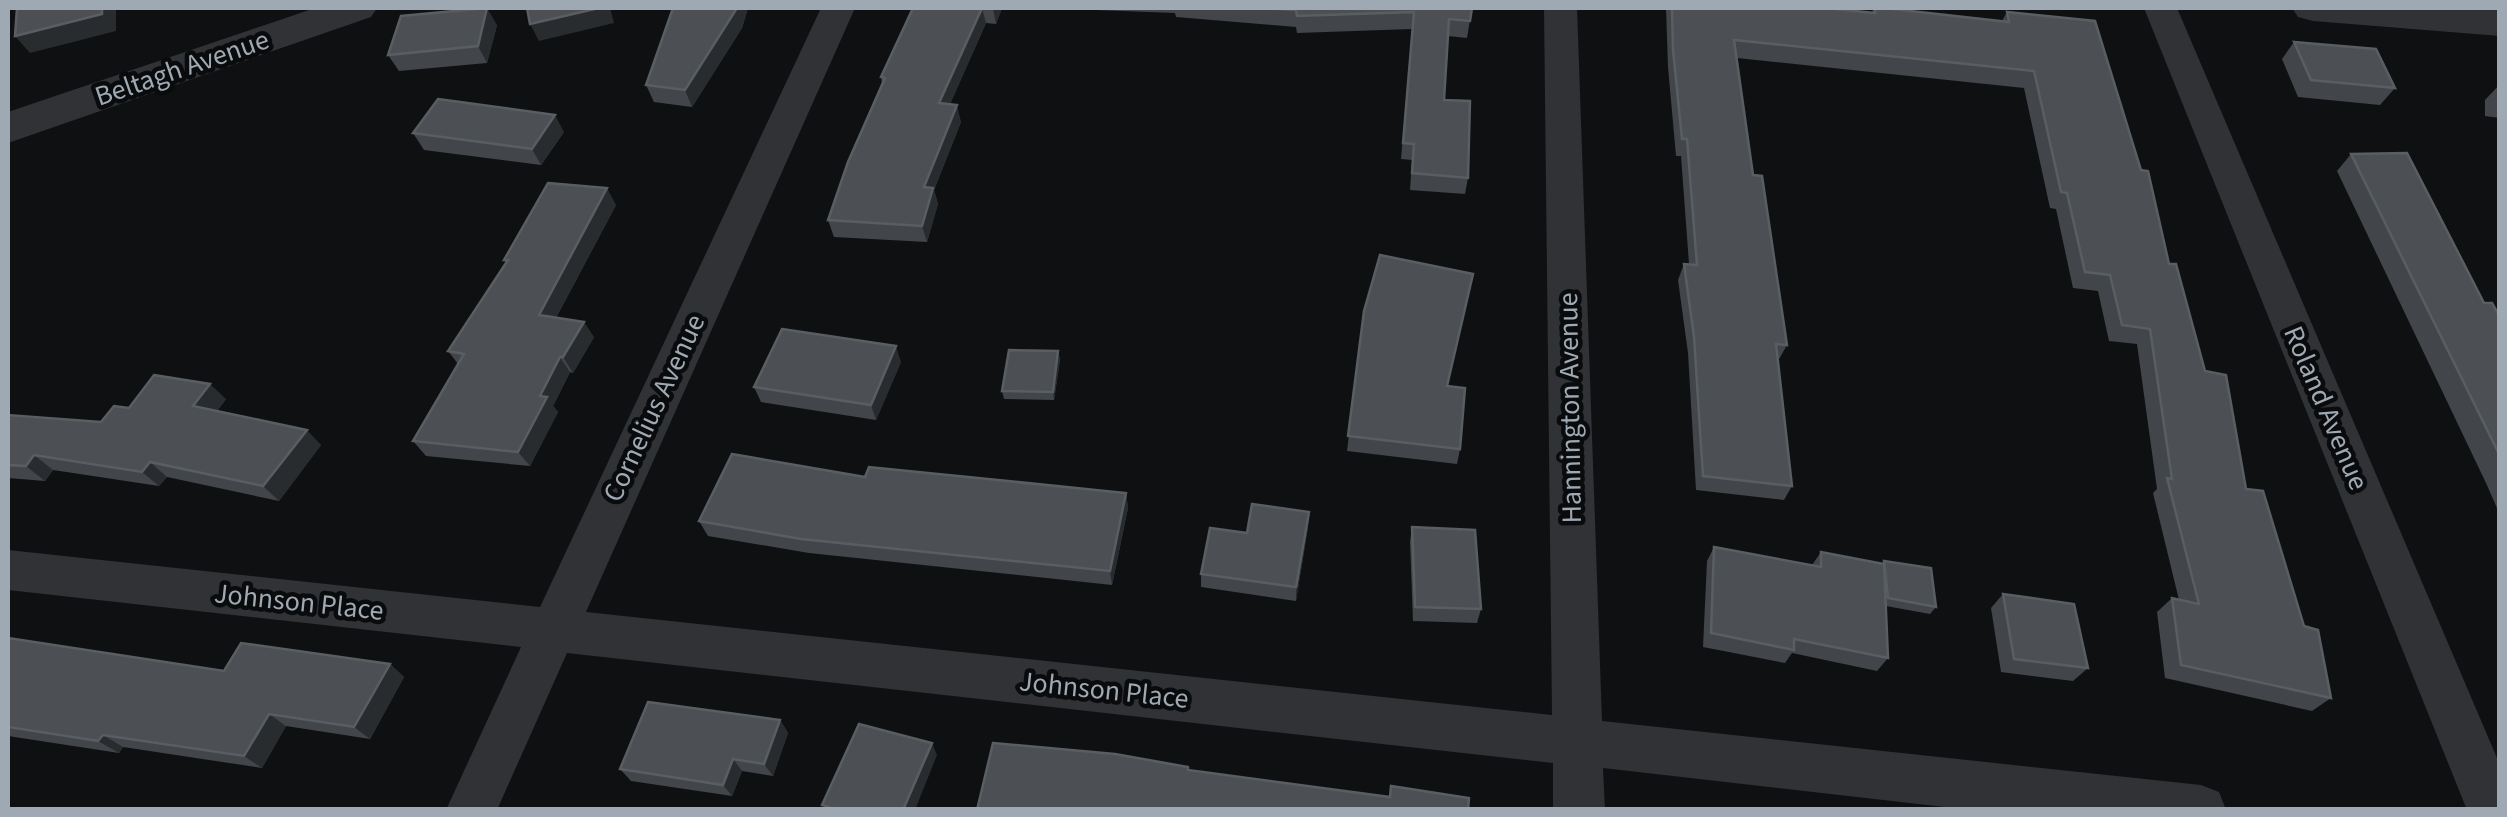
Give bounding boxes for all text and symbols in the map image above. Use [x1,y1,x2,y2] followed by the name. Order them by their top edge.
[90,20,274,116] street label: Beltagh Avenue
[1548,292,1592,524] street label: Hannington Avenue
[593,308,715,508] street label: Cornelius Avenue
[2273,320,2379,496] street label: Roland Avenue
[212,573,386,631] street label: Johnson Place
[1017,661,1191,719] street label: Johnson Place

